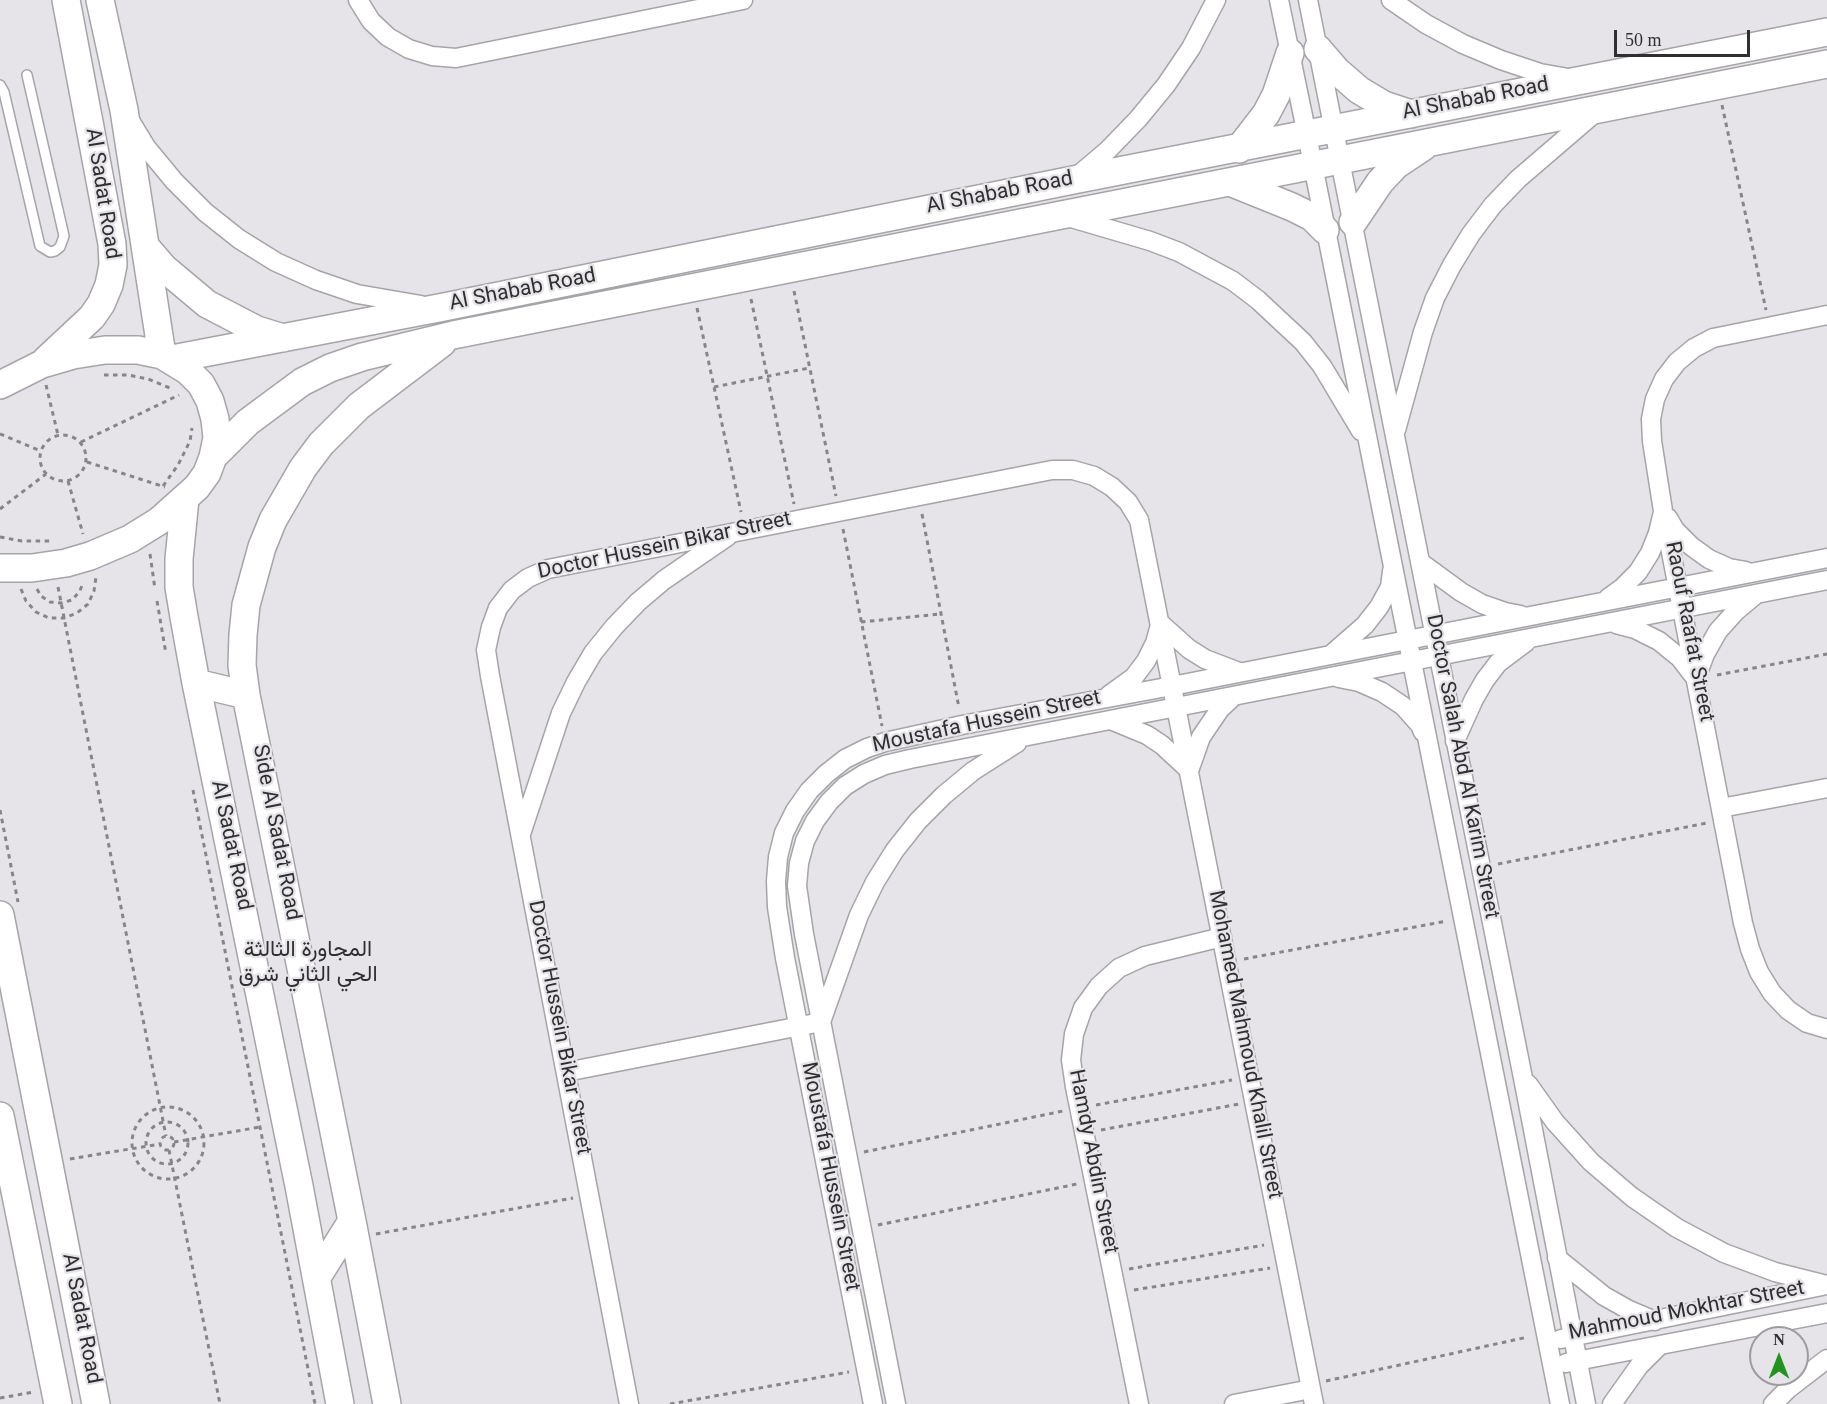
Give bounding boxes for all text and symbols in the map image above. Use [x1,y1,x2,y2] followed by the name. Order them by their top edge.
[1617,18,1754,56] scale bar
[1625,30,1662,50] text: 50 m
[1401,74,1551,128] street label: Al Shabab Road
[77,127,123,261] street label: Al Sadat Road
[925,168,1075,222] street label: Al Shabab Road
[448,265,598,319] street label: Al Shabab Road
[536,509,794,587] street label: Doctor Hussein Bikar Street
[1657,540,1717,724] street label: Raouf Raafat Street
[1418,613,1502,921] street label: Doctor Salah Abd Al Karim Street
[871,688,1103,760] street label: Moustafa Hussein Street
[245,743,303,923] street label: Side Al Sadat Road
[203,779,255,913] street label: Al Sadat Road
[1201,889,1285,1201] street label: Mohamed Mahmoud Khalil Street
[520,899,594,1157] street label: Doctor Hussein Bikar Street
[238,940,378,992] district label: المجاورة الثالثة الحي الثاني شرق
[793,1060,863,1294] street label: Moustafa Hussein Street
[1061,1068,1121,1256] street label: Hamdy Abdin Street
[54,1252,104,1386] street label: Al Sadat Road
[1567,1278,1807,1348] street label: Mahmoud Mokhtar Street
[1749,1326,1809,1386] north arrow
[1773,1331,1785,1348] text: N

